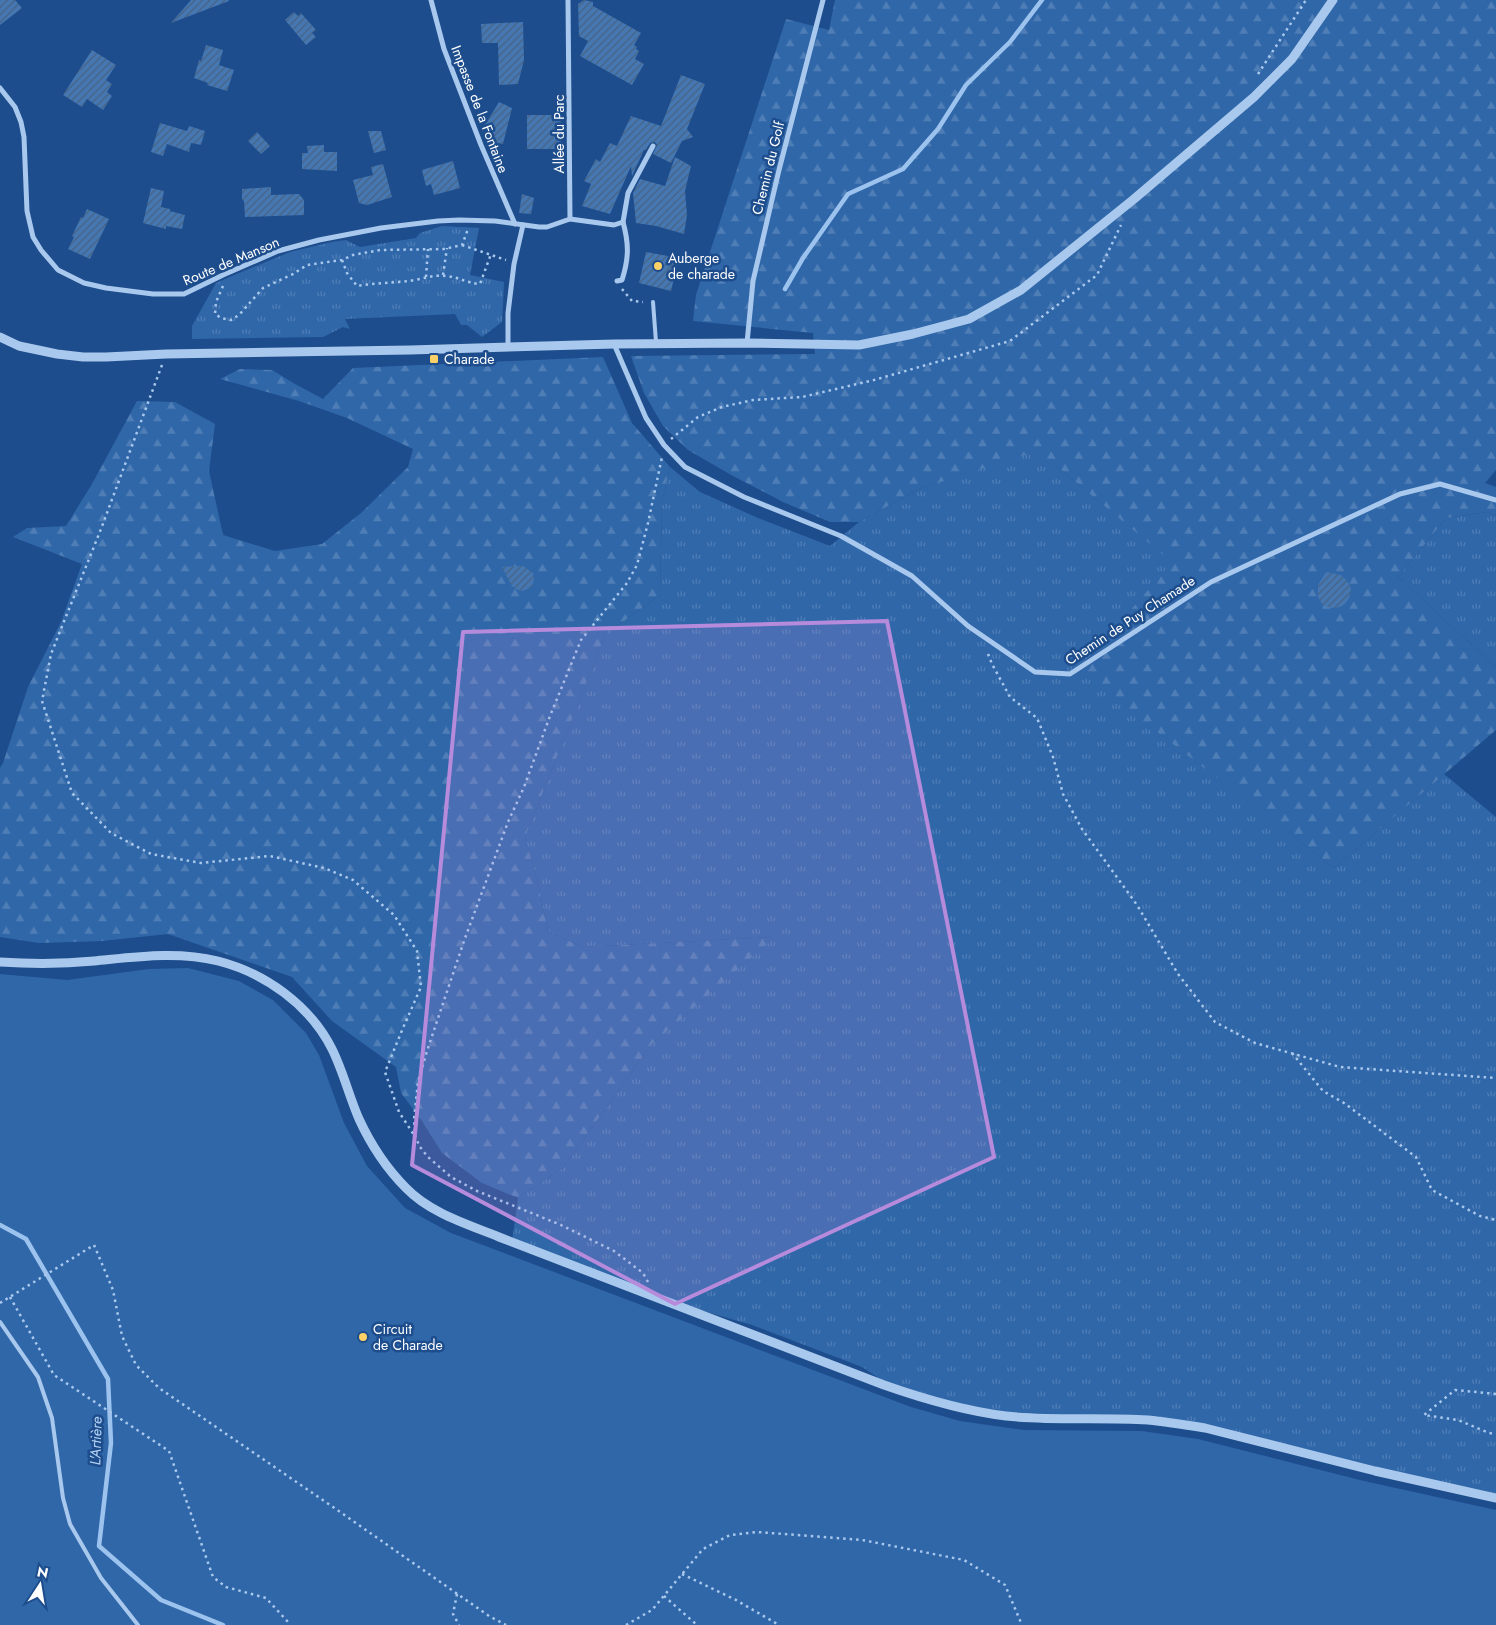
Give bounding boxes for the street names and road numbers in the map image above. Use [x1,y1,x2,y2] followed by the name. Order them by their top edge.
[446,42,514,176] street label: Impasse de la Fontaine
[549,94,569,174] street label: Allée du Parc
[747,118,789,217] street label: Chemin du Golf
[180,232,282,290] street label: Route de Manson
[1061,570,1199,670] street label: Chemin de Puy Chamade

